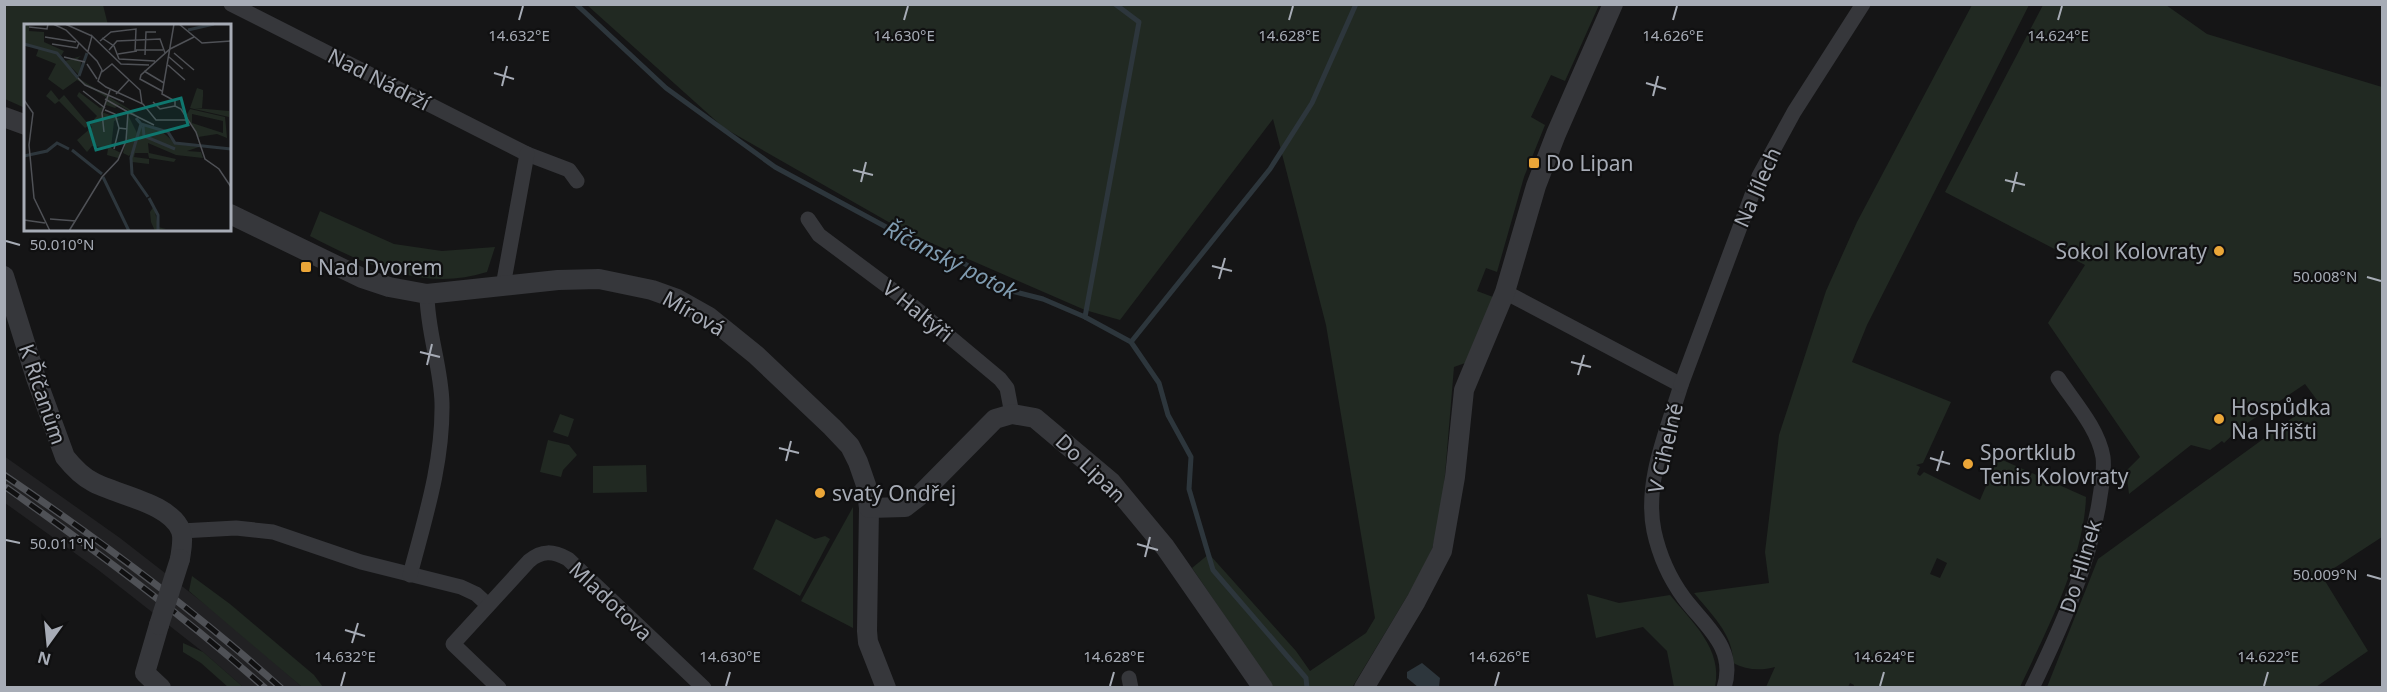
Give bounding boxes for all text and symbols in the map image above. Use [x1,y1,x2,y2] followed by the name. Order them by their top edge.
[24,24,231,231] inset map
[488,25,550,45] text: 14.632°E
[873,25,935,45] text: 14.630°E
[1258,25,1320,45] text: 14.628°E
[1642,25,1704,45] text: 14.626°E
[2027,25,2089,45] text: 14.624°E
[323,41,435,117] street label: Nad Nádrží
[1727,143,1787,231] street label: Na Jílech
[1546,149,1634,177] place label: Do Lipan
[1527,156,1541,170] marker: Do Lipan
[879,213,1024,306] water label: Říčanský potok
[30,234,94,254] text: 50.010°N
[2056,237,2207,265] place label: Sokol Kolovraty
[2212,244,2226,258] marker: Sokol Kolovraty
[318,253,443,281] place label: Nad Dvorem
[299,260,313,274] marker: Nad Dvorem
[2293,266,2357,286] text: 50.008°N
[877,274,959,348] street label: V Haltýři
[658,284,730,342] street label: Mírová
[13,340,73,448] street label: K Říčanům
[2231,393,2331,445] place label: Hospůdka Na Hřišti
[1641,400,1689,496] street label: V Cihelně
[2212,412,2226,426] marker: Hospůdka Na Hřišti
[1050,428,1132,508] street label: Do Lipan
[1980,438,2129,490] place label: Sportklub Tenis Kolovraty
[1961,457,1975,471] marker: Sportklub Tenis Kolovraty
[832,479,956,507] place label: svatý Ondřej
[813,486,827,500] marker: svatý Ondřej
[2053,515,2108,616] street label: Do Hlinek
[30,533,94,553] text: 50.011°N
[563,555,659,647] street label: Mladotova
[2293,564,2357,584] text: 50.009°N
[18,614,78,674] north arrow
[35,646,53,671] text: N
[314,646,376,666] text: 14.632°E
[699,646,761,666] text: 14.630°E
[1083,646,1145,666] text: 14.628°E
[1468,646,1530,666] text: 14.626°E
[1853,646,1915,666] text: 14.624°E
[2237,646,2299,666] text: 14.622°E

